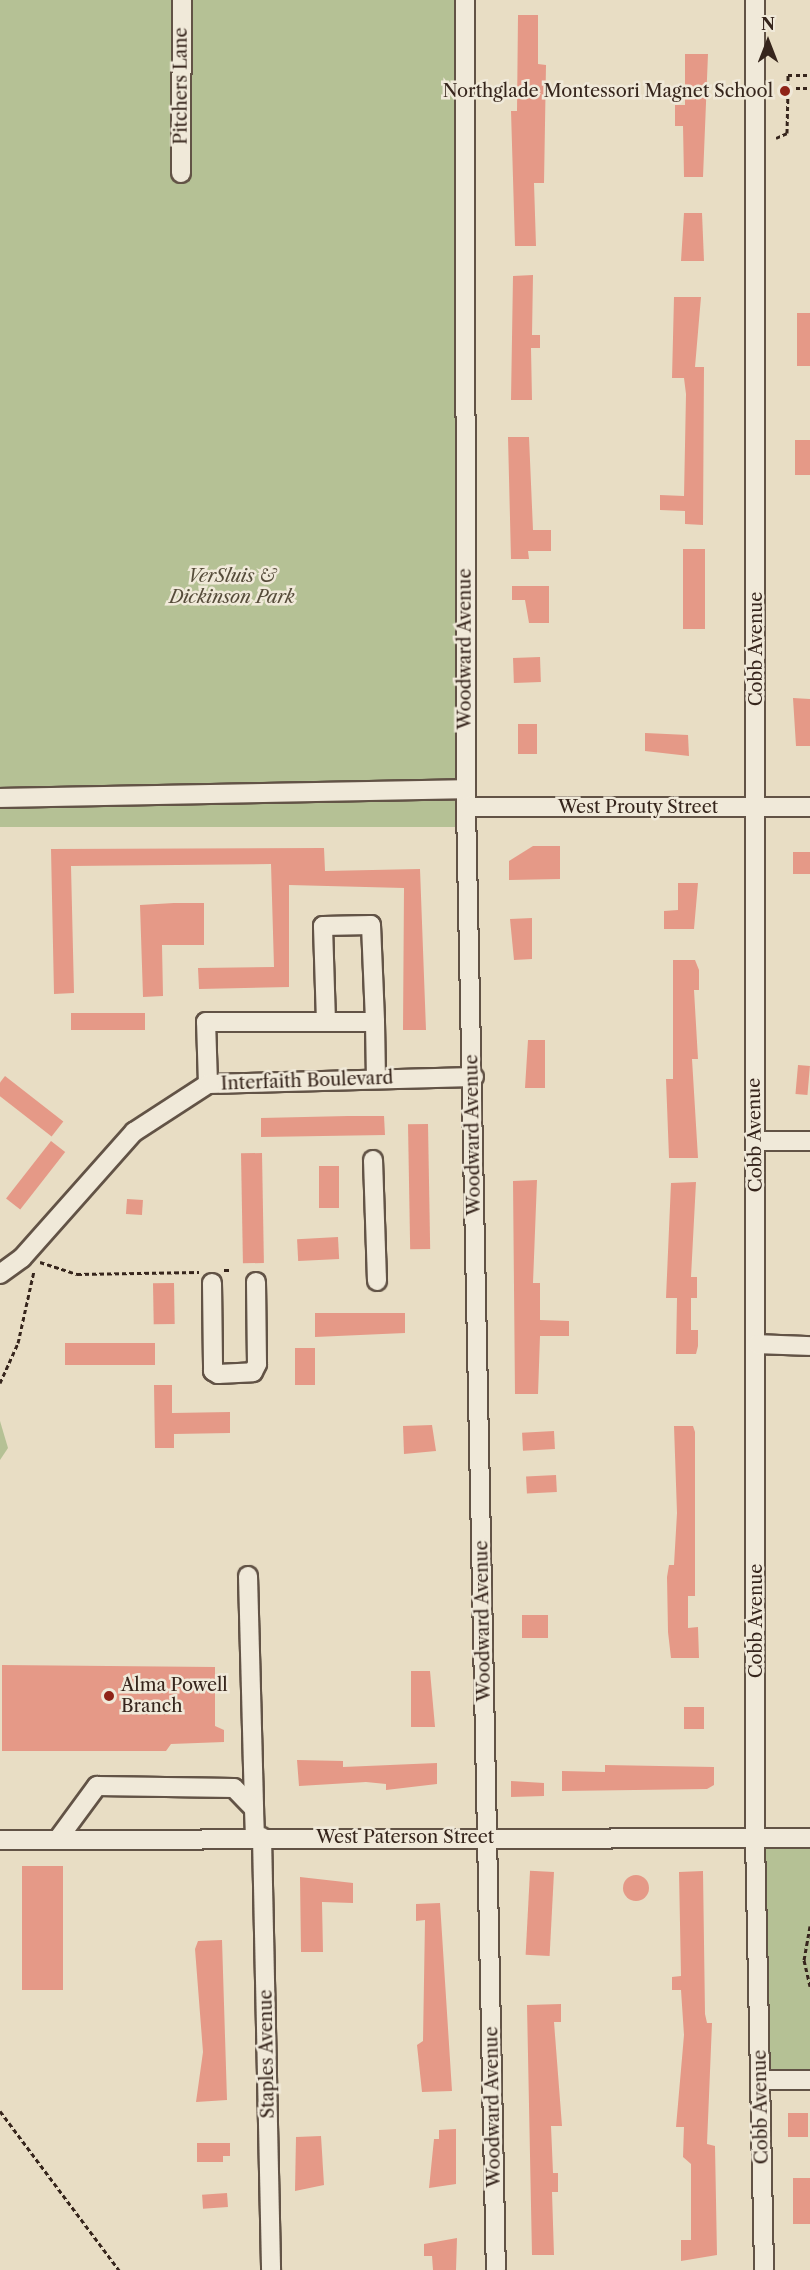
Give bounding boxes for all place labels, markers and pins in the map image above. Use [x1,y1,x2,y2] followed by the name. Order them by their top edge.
[443,80,773,102] place label: Northglade Montessori Magnet School
[778,84,792,98] marker: Northglade Montessori Magnet School
[121,1675,228,1718] place label: Alma Powell Branch
[102,1689,116,1703] marker: Alma Powell Branch

